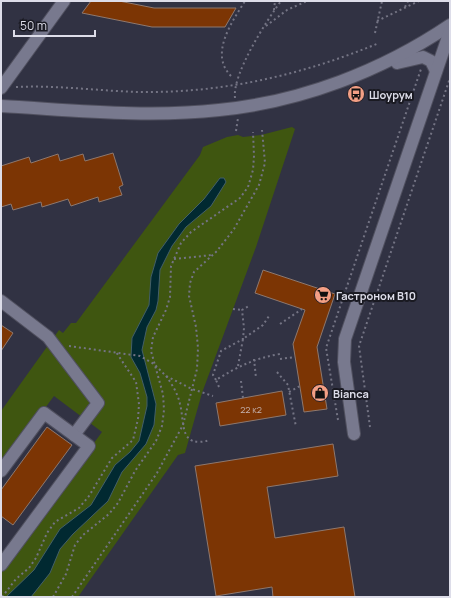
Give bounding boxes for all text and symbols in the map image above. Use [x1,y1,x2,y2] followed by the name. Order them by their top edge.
[14,12,95,38] scale bar
[20,17,47,34] text: 50 m
[346,84,366,104] bus stop icon: Шоурум
[369,87,413,102] place label: Шоурум
[313,285,333,305] supermarket icon: Гастроном B10
[336,288,416,303] place label: Гастроном B10
[310,383,330,403] shop icon: Bianca
[333,386,369,401] place label: Bianca
[240,403,262,416] house number: 22 к2

